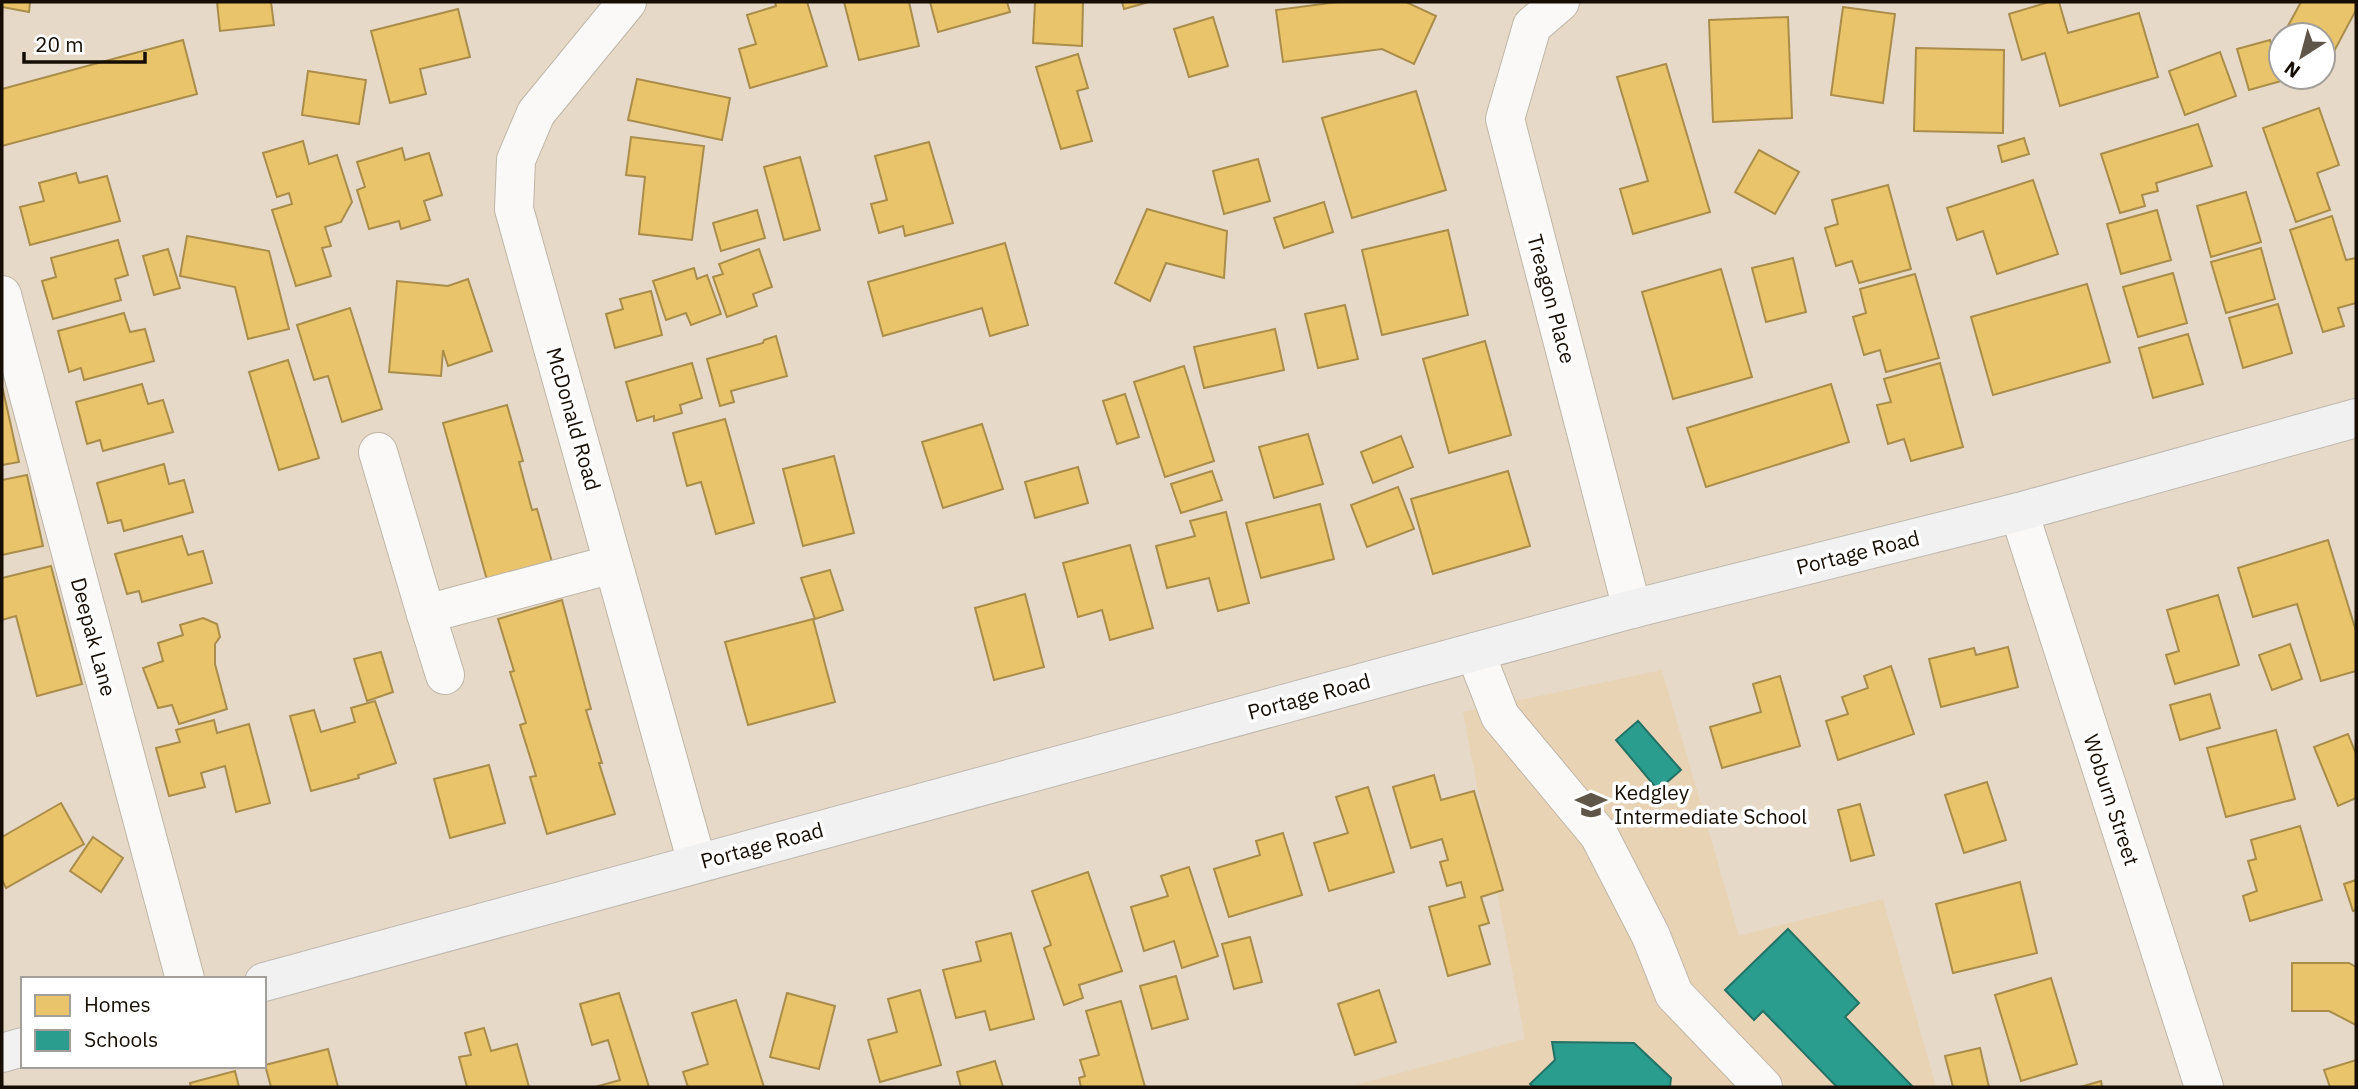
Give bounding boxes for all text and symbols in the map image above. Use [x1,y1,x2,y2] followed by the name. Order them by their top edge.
[24,21,145,65] scale bar
[2267,21,2337,91] north arrow
[35,30,84,58] text: 20 m
[2279,56,2305,84] text: N
[1521,231,1583,366] street label: Treagon Place
[540,344,608,494] street label: McDonald Road
[1793,523,1922,581] street label: Portage Road
[65,574,123,699] street label: Deepak Lane
[1244,666,1373,726] street label: Portage Road
[2078,730,2146,869] street label: Woburn Street
[1614,778,1807,830] place label: Kedgley Intermediate School
[1574,788,1608,822] school or university icon: Kedgley Intermediate School
[697,815,826,875] street label: Portage Road
[21,977,266,1068] legend
[84,990,151,1018] text: Homes
[84,1025,158,1053] text: Schools

